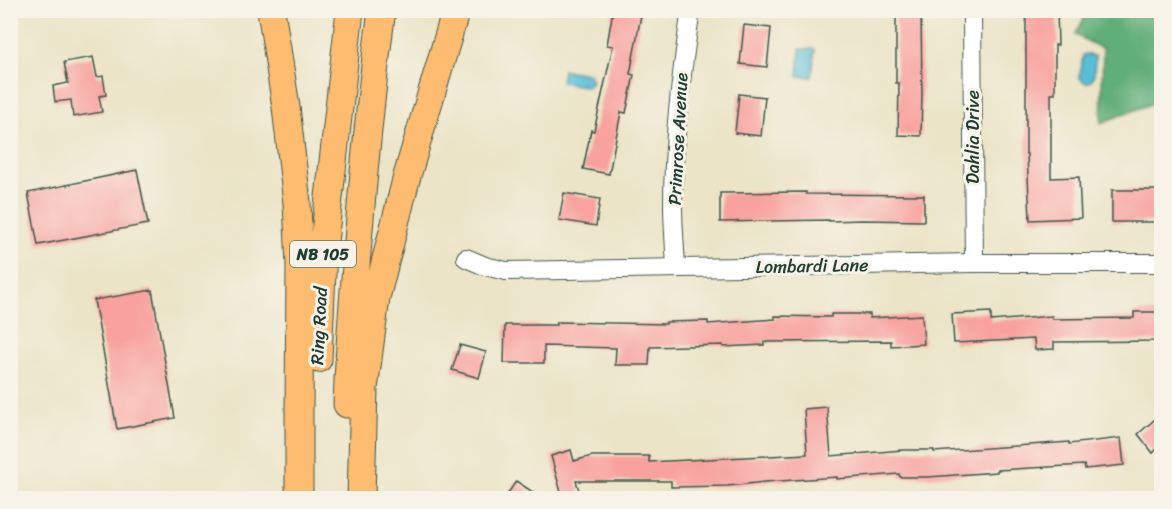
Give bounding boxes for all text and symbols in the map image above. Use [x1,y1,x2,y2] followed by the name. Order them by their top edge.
[659,72,697,206] street label: Primrose Avenue
[957,90,989,184] street label: Dahlia Drive
[290,241,356,267] road number: NB 105
[755,249,869,283] street label: Lombardi Lane
[301,285,337,366] street label: Ring Road

